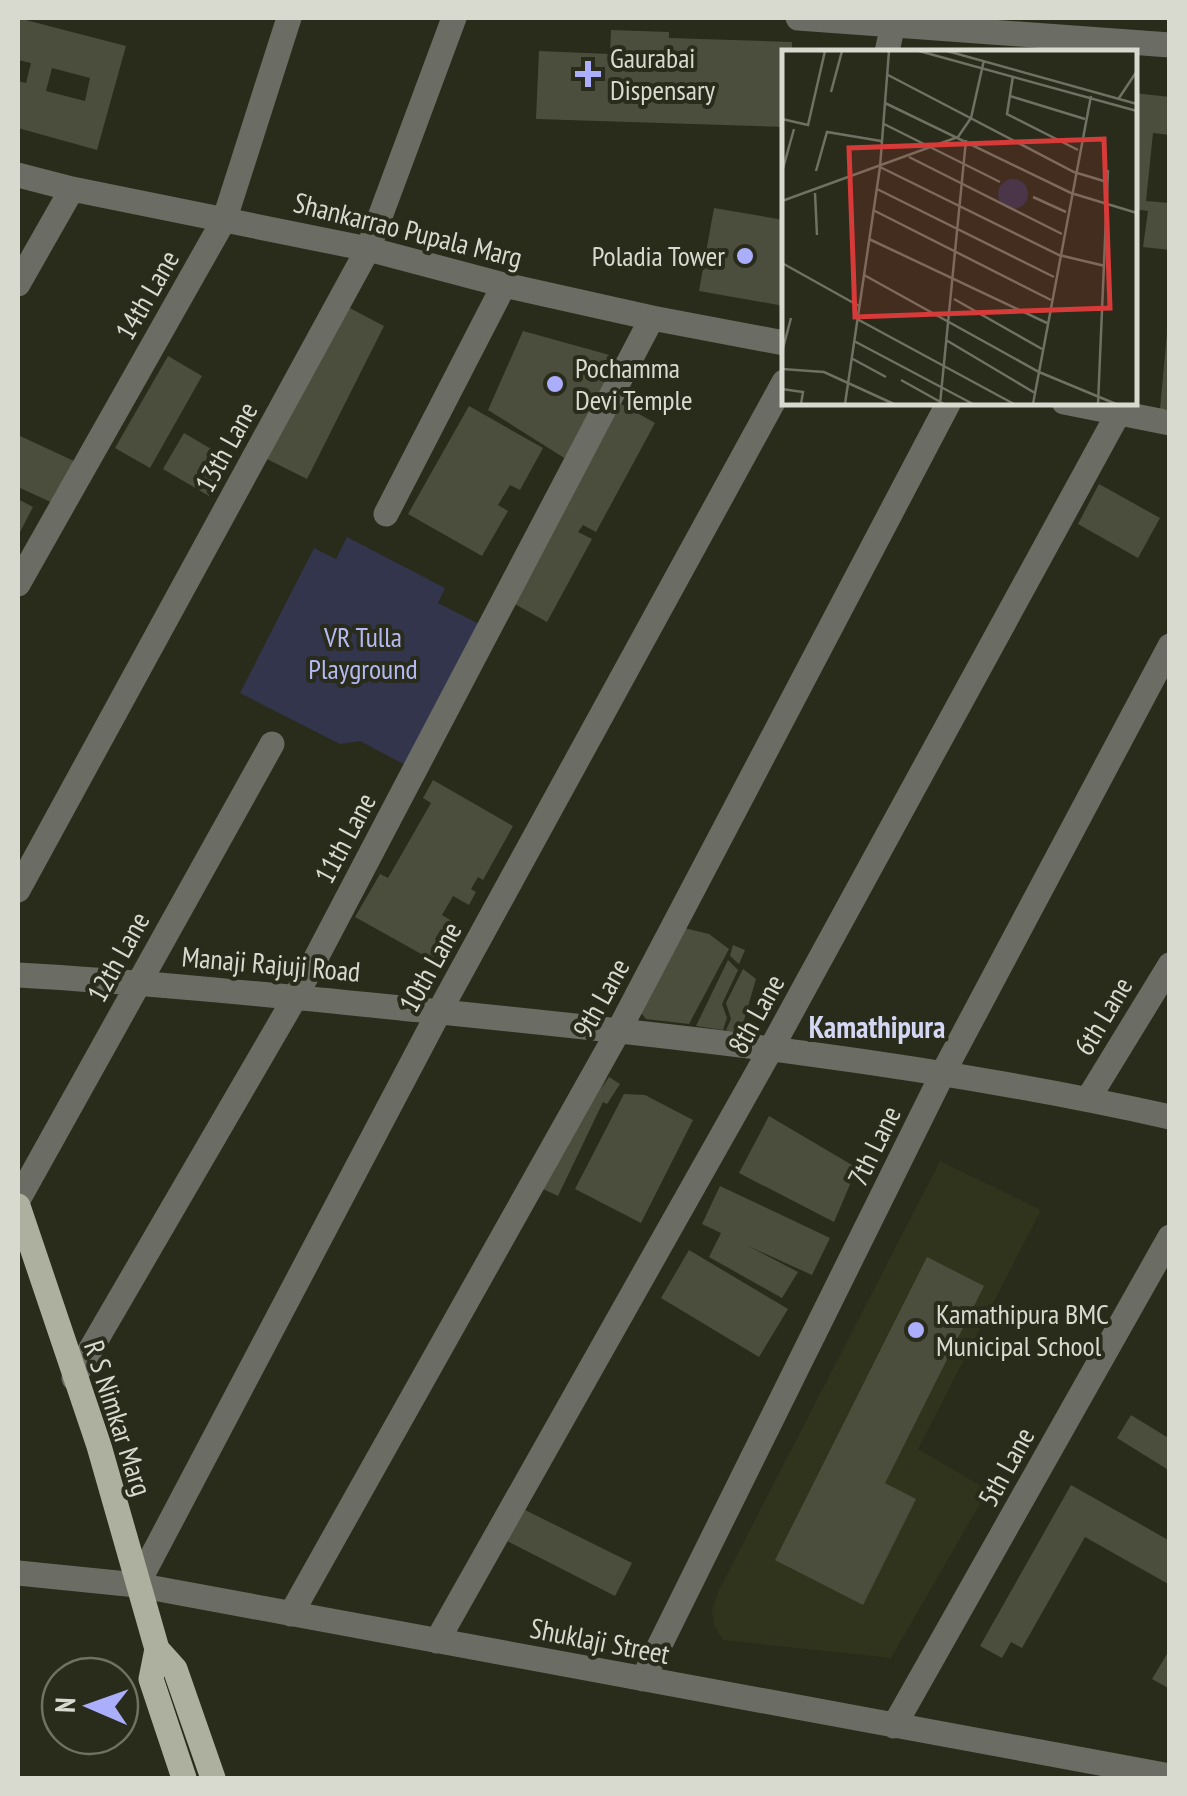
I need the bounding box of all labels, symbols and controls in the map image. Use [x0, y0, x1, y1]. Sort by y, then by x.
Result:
place label: Gaurabai Dispensary [610, 39, 716, 108]
inset map [782, 50, 1137, 405]
marker: Gaurabai Dispensary [575, 61, 601, 87]
street label: Shankarrao Pupala Marg [290, 183, 526, 276]
place label: Poladia Tower [592, 237, 725, 274]
street label: 14th Lane [106, 243, 187, 346]
marker: Poladia Tower [734, 245, 756, 267]
place label: Pochamma Devi Temple [575, 349, 693, 418]
marker: Pochamma Devi Temple [544, 373, 566, 395]
street label: 13th Lane [186, 395, 265, 498]
park label: VR Tulla Playground [308, 618, 418, 687]
street label: 11th Lane [305, 786, 384, 889]
street label: 12th Lane [78, 905, 157, 1008]
street label: 10th Lane [390, 915, 469, 1018]
street label: Manaji Rajuji Road [180, 937, 362, 990]
street label: 9th Lane [564, 952, 637, 1044]
street label: 8th Lane [719, 968, 792, 1060]
street label: 6th Lane [1065, 970, 1140, 1062]
district label: Kamathipura [809, 1007, 945, 1046]
street label: 7th Lane [838, 1100, 909, 1192]
place label: Kamathipura BMC Municipal School [936, 1295, 1109, 1364]
marker: Kamathipura BMC Municipal School [905, 1319, 927, 1341]
street label: R S Nimkar Marg [76, 1335, 161, 1500]
street label: 5th Lane [969, 1421, 1042, 1513]
street label: Shuklaji Street [527, 1609, 673, 1672]
north arrow [40, 1656, 140, 1756]
text: N [46, 1697, 83, 1713]

